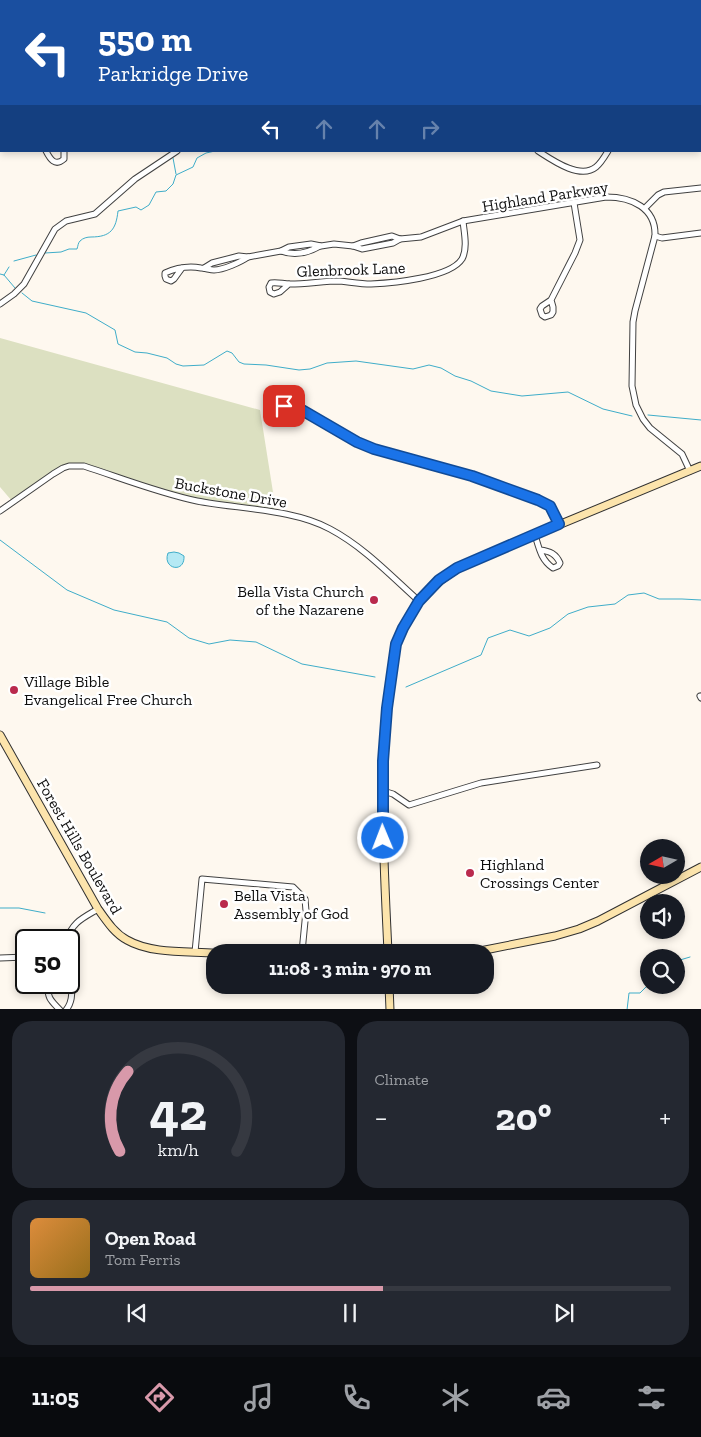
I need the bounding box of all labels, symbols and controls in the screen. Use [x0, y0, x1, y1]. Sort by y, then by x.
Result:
text: 550 m [98, 18, 192, 60]
icon: left [15, 20, 80, 85]
text: Parkridge Drive [98, 60, 248, 87]
icon: left [257, 115, 285, 143]
icon: ahead [310, 115, 338, 143]
icon: ahead [363, 115, 391, 143]
icon: right [416, 115, 444, 143]
street label: Highland Parkway [481, 177, 610, 216]
street label: Glenbrook Lane [296, 258, 406, 281]
pin [263, 385, 305, 427]
icon: arrive [270, 392, 298, 420]
street label: Buckstone Drive [173, 473, 288, 512]
place label: Bella Vista Church of the Nazarene [237, 582, 364, 619]
marker: Bella Vista Church of the Nazarene [368, 594, 380, 606]
place label: Village Bible Evangelical Free Church [23, 672, 192, 709]
marker: Village Bible Evangelical Free Church [8, 684, 20, 696]
street label: Forest Hills Boulevard [33, 775, 126, 917]
position arrow [356, 811, 408, 863]
north arrow [640, 839, 685, 884]
map controls [640, 839, 685, 994]
place label: Highland Crossings Center [480, 855, 600, 892]
marker: Highland Crossings Center [464, 867, 476, 879]
place label: Bella Vista Assembly of God [234, 886, 349, 923]
button: sound [640, 894, 685, 939]
marker: Bella Vista Assembly of God [218, 898, 230, 910]
speed limit sign: 50 [15, 929, 80, 994]
button: search [640, 949, 685, 994]
text: 11:08 · 3 min · 970 m [269, 957, 431, 980]
text: Climate [375, 1070, 429, 1089]
text: 42 [149, 1081, 207, 1143]
text: 20° [495, 1094, 551, 1140]
text: − [375, 1101, 388, 1134]
text: + [659, 1101, 671, 1134]
text: km/h [158, 1139, 199, 1161]
text: Open Road [105, 1227, 196, 1250]
text: Tom Ferris [105, 1250, 181, 1269]
icon: previous [123, 1299, 151, 1327]
icon: pause [336, 1299, 364, 1327]
icon: next [550, 1299, 578, 1327]
icon: directions [142, 1380, 177, 1415]
icon: music [241, 1380, 276, 1415]
icon: phone [339, 1380, 374, 1415]
icon: climate [438, 1380, 473, 1415]
icon: car [536, 1380, 571, 1415]
icon: filters [634, 1380, 669, 1415]
text: 11:05 [32, 1384, 79, 1411]

